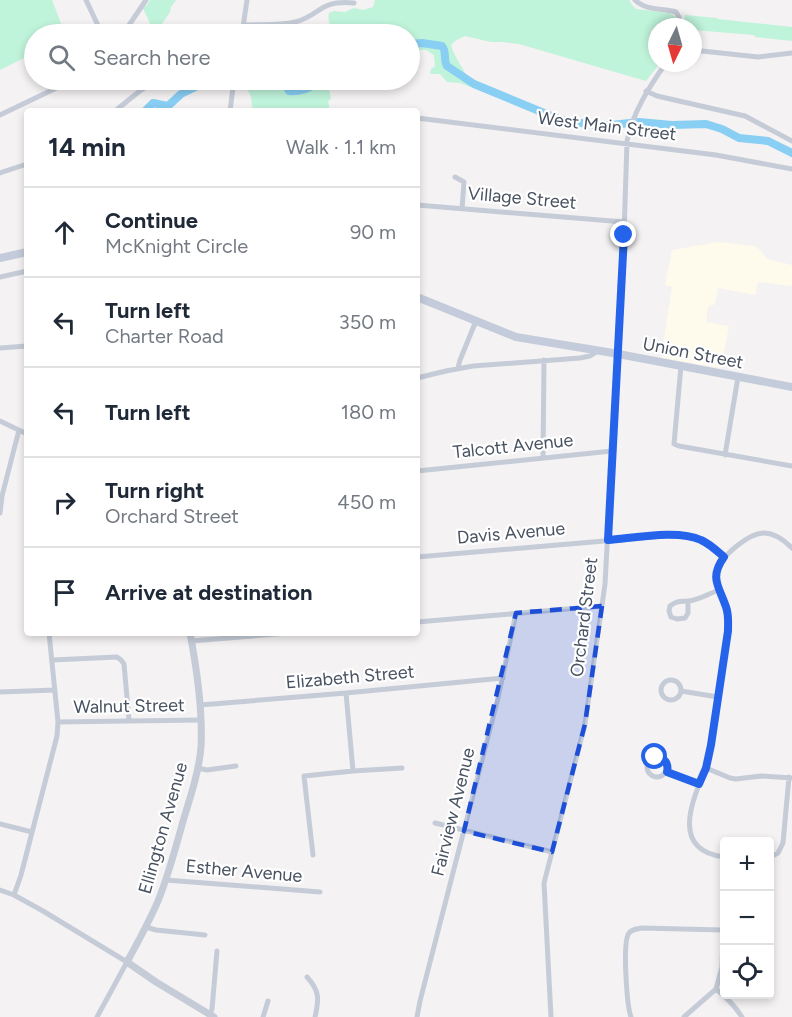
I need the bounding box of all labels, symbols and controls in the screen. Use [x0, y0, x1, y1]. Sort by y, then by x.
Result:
north arrow [648, 18, 702, 72]
search box [24, 24, 420, 90]
icon: search [45, 41, 78, 74]
text: Search here [93, 44, 211, 71]
street label: West Main Street [536, 107, 678, 145]
text: 14 min [48, 131, 126, 163]
text: Walk · 1.1 km [286, 135, 396, 159]
street label: Village Street [467, 182, 577, 214]
text: Continue [105, 207, 198, 234]
icon: ahead [48, 216, 81, 249]
text: 90 m [350, 220, 396, 244]
route end [610, 221, 636, 247]
text: McKnight Circle [105, 234, 248, 258]
text: Turn left [105, 297, 191, 324]
icon: left [48, 306, 81, 339]
text: 350 m [339, 310, 396, 334]
text: Charter Road [105, 324, 224, 348]
street label: Union Street [641, 332, 745, 374]
icon: left [48, 396, 81, 429]
text: Turn left [105, 399, 191, 426]
text: 180 m [341, 400, 396, 424]
street label: Talcott Avenue [452, 429, 575, 463]
text: Turn right [105, 477, 204, 504]
icon: right [48, 486, 81, 519]
text: 450 m [337, 490, 396, 514]
text: Orchard Street [105, 504, 239, 528]
street label: Davis Avenue [456, 517, 566, 549]
street label: Orchard Street [566, 556, 602, 678]
icon: arrive [48, 576, 81, 609]
text: Arrive at destination [105, 579, 313, 606]
street label: Elizabeth Street [285, 660, 415, 694]
street label: Walnut Street [73, 694, 185, 718]
route start [641, 743, 667, 769]
street label: Fairview Avenue [426, 745, 480, 879]
street label: Ellington Avenue [134, 759, 192, 896]
map controls [720, 837, 774, 999]
button: + [720, 837, 774, 891]
street label: Esther Avenue [185, 855, 303, 887]
button: − [720, 891, 774, 945]
button: locate [720, 945, 774, 999]

